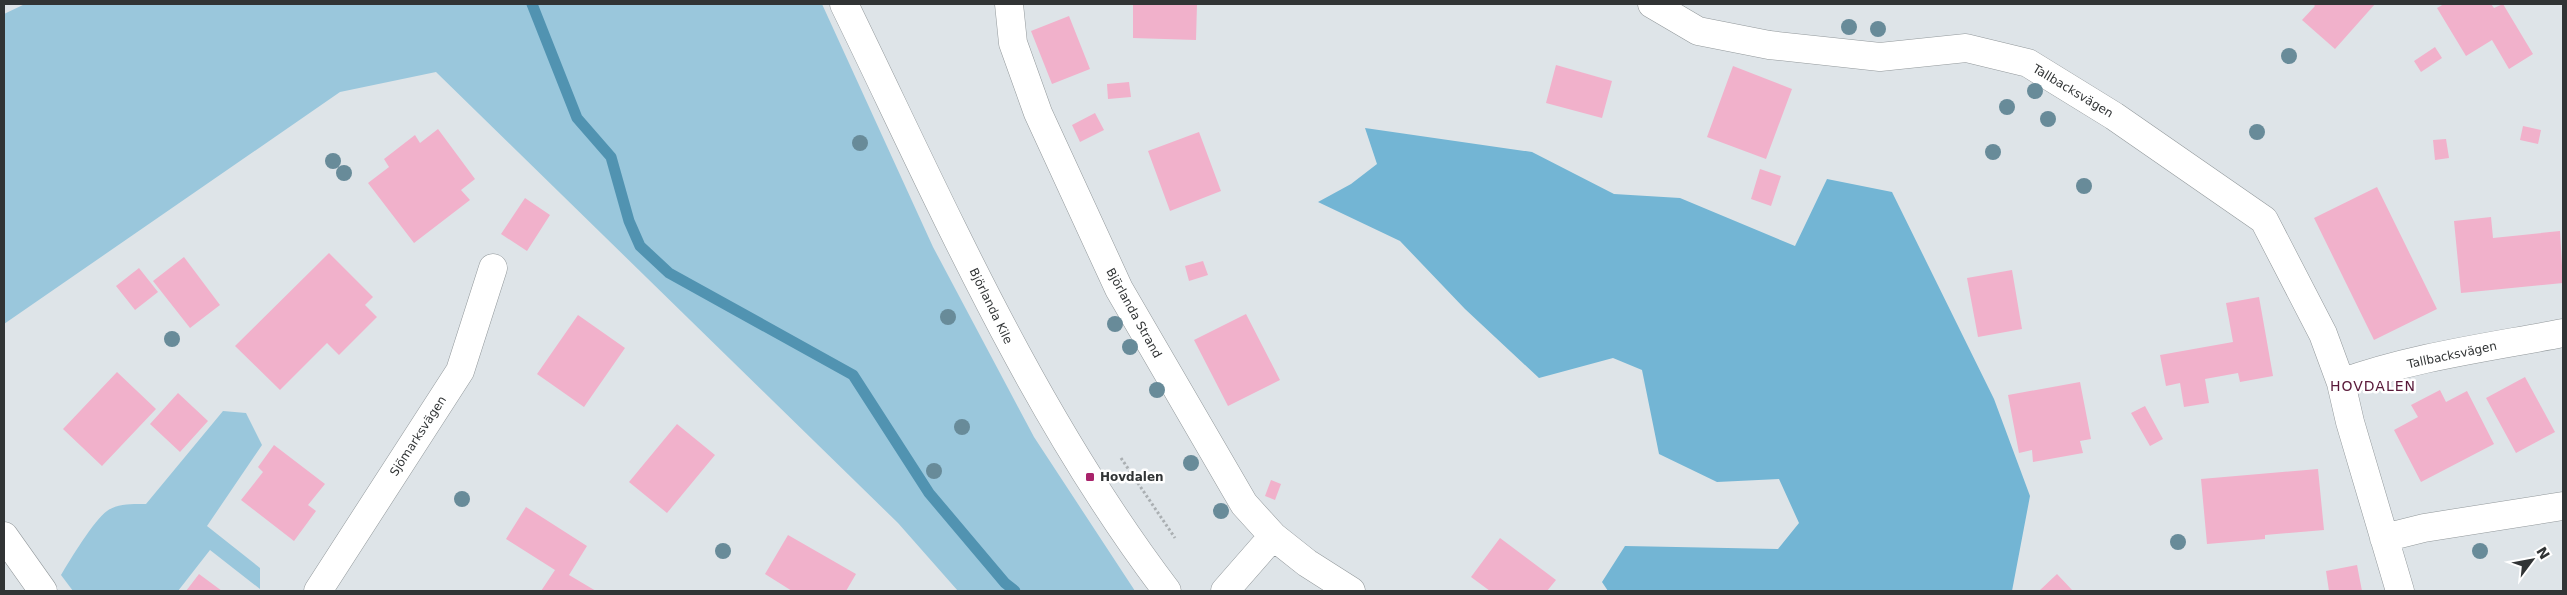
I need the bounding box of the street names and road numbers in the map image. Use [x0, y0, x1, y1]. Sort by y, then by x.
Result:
street label: Tallbacksvägen [2029, 61, 2116, 120]
street label: Björlanda Kile [967, 266, 1015, 346]
street label: Björlanda Strand [1103, 266, 1165, 360]
street label: Tallbacksvägen [2405, 339, 2498, 372]
street label: Sjömarksvägen [387, 393, 449, 479]

